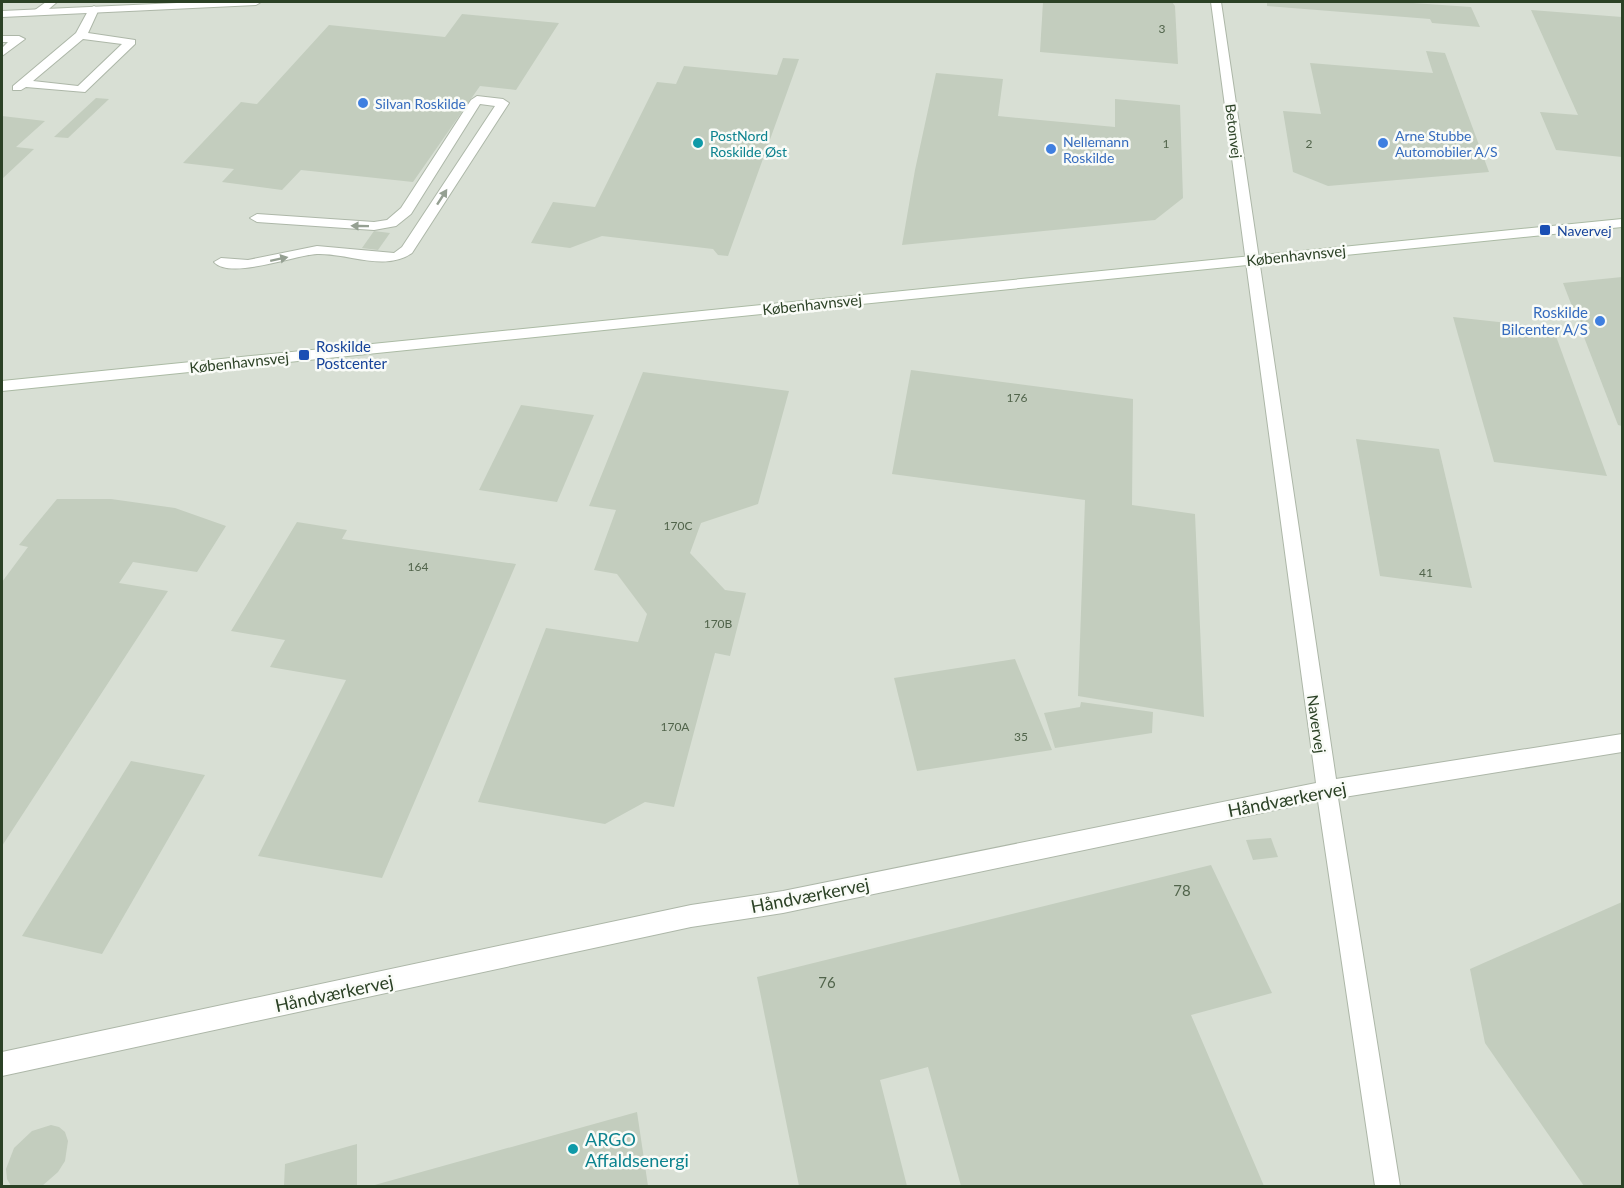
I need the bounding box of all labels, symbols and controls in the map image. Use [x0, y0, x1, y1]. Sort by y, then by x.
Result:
house number: 3 [1159, 21, 1166, 36]
place label: Silvan Roskilde [375, 95, 466, 112]
marker: Silvan Roskilde [356, 96, 370, 110]
street label: Betonvej [1222, 103, 1246, 159]
place label: PostNord Roskilde Øst [710, 127, 787, 160]
place label: Arne Stubbe Automobiler A/S [1395, 127, 1498, 160]
place label: Nellemann Roskilde [1063, 133, 1129, 166]
marker: PostNord Roskilde Øst [691, 136, 705, 150]
house number: 1 [1163, 136, 1170, 151]
house number: 2 [1306, 136, 1313, 151]
marker: Arne Stubbe Automobiler A/S [1376, 136, 1390, 150]
marker: Nellemann Roskilde [1044, 142, 1058, 156]
one-way arrow [436, 189, 447, 205]
one-way arrow [350, 222, 369, 231]
place label: Navervej [1557, 222, 1612, 239]
marker: Navervej [1538, 223, 1552, 237]
street label: Københavnsvej [1245, 241, 1347, 269]
one-way arrow [270, 254, 289, 263]
street label: Københavnsvej [761, 290, 863, 318]
place label: Roskilde Bilcenter A/S [1501, 303, 1588, 338]
marker: Roskilde Bilcenter A/S [1593, 314, 1607, 328]
place label: Roskilde Postcenter [316, 337, 387, 372]
street label: Københavnsvej [188, 348, 290, 376]
marker: Roskilde Postcenter [297, 348, 311, 362]
house number: 176 [1007, 390, 1027, 405]
house number: 170C [664, 518, 692, 533]
house number: 164 [408, 559, 428, 574]
house number: 41 [1419, 565, 1433, 580]
house number: 170B [704, 616, 733, 631]
street label: Navervej [1304, 694, 1330, 754]
house number: 170A [660, 719, 690, 734]
house number: 35 [1014, 729, 1028, 744]
street label: Håndværkervej [1226, 777, 1348, 821]
street label: Håndværkervej [749, 873, 871, 917]
house number: 78 [1173, 881, 1191, 899]
street label: Håndværkervej [273, 970, 395, 1016]
house number: 76 [818, 973, 836, 991]
place label: ARGO Affaldsenergi [585, 1128, 689, 1171]
marker: ARGO Affaldsenergi [566, 1142, 580, 1156]

